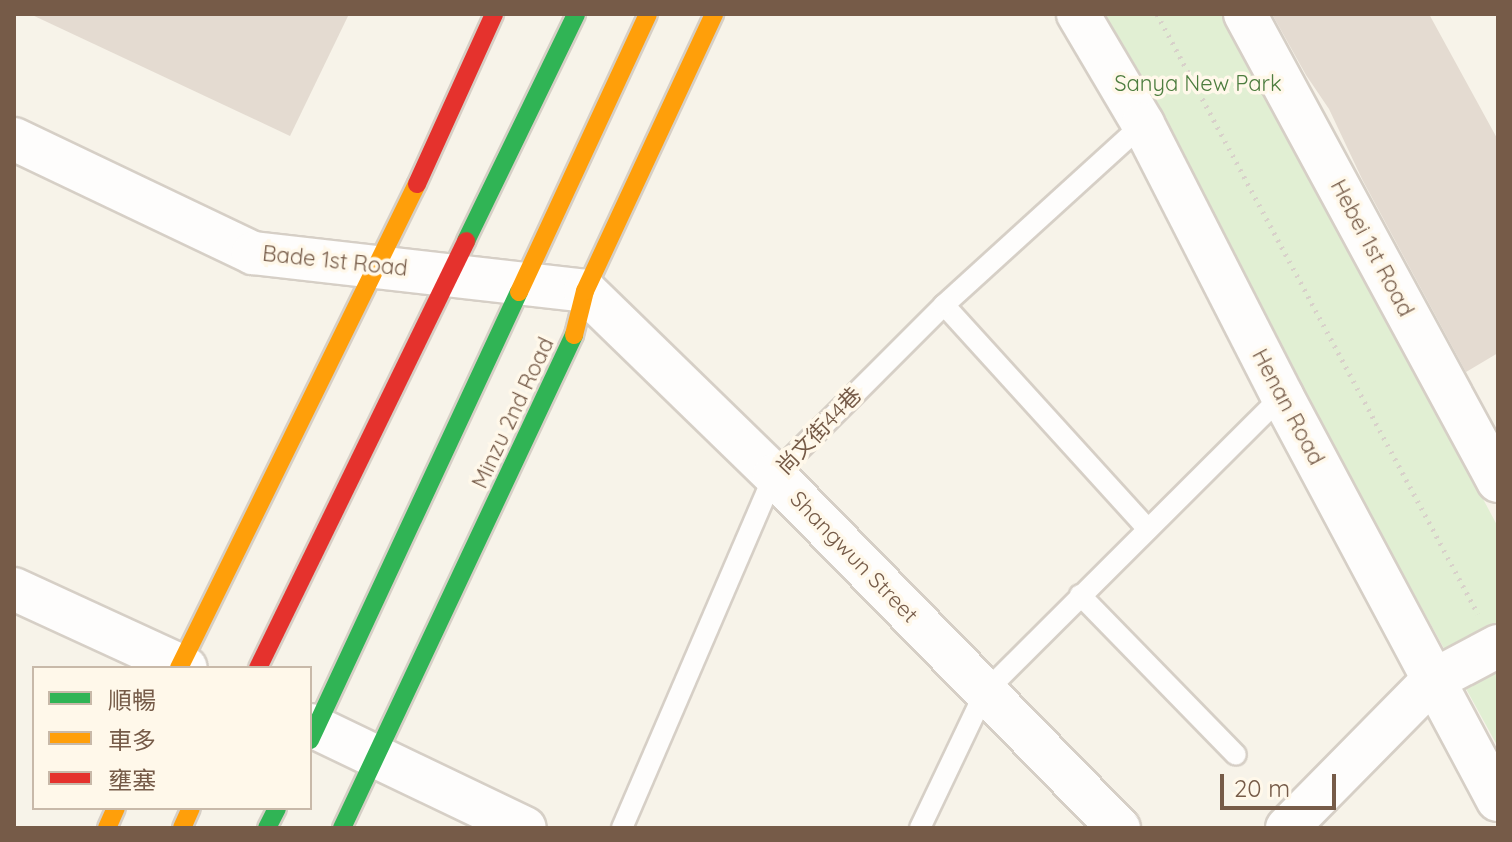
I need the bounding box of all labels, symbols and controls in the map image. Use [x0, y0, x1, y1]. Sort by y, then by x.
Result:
park label: Sanya New Park [1114, 71, 1282, 97]
street label: Hebei 1st Road [1325, 175, 1419, 321]
street label: Bade 1st Road [261, 240, 409, 282]
street label: Minzu 2nd Road [466, 333, 560, 493]
street label: Henan Road [1246, 344, 1330, 470]
street label: 尚文街44巷 [771, 382, 867, 480]
street label: Shangwun Street [785, 486, 923, 628]
legend [32, 666, 312, 810]
text: 順暢 [108, 685, 156, 715]
text: 車多 [108, 725, 156, 755]
scale bar [1224, 758, 1340, 808]
text: 壅塞 [108, 765, 156, 795]
text: 20 m [1234, 773, 1290, 803]

